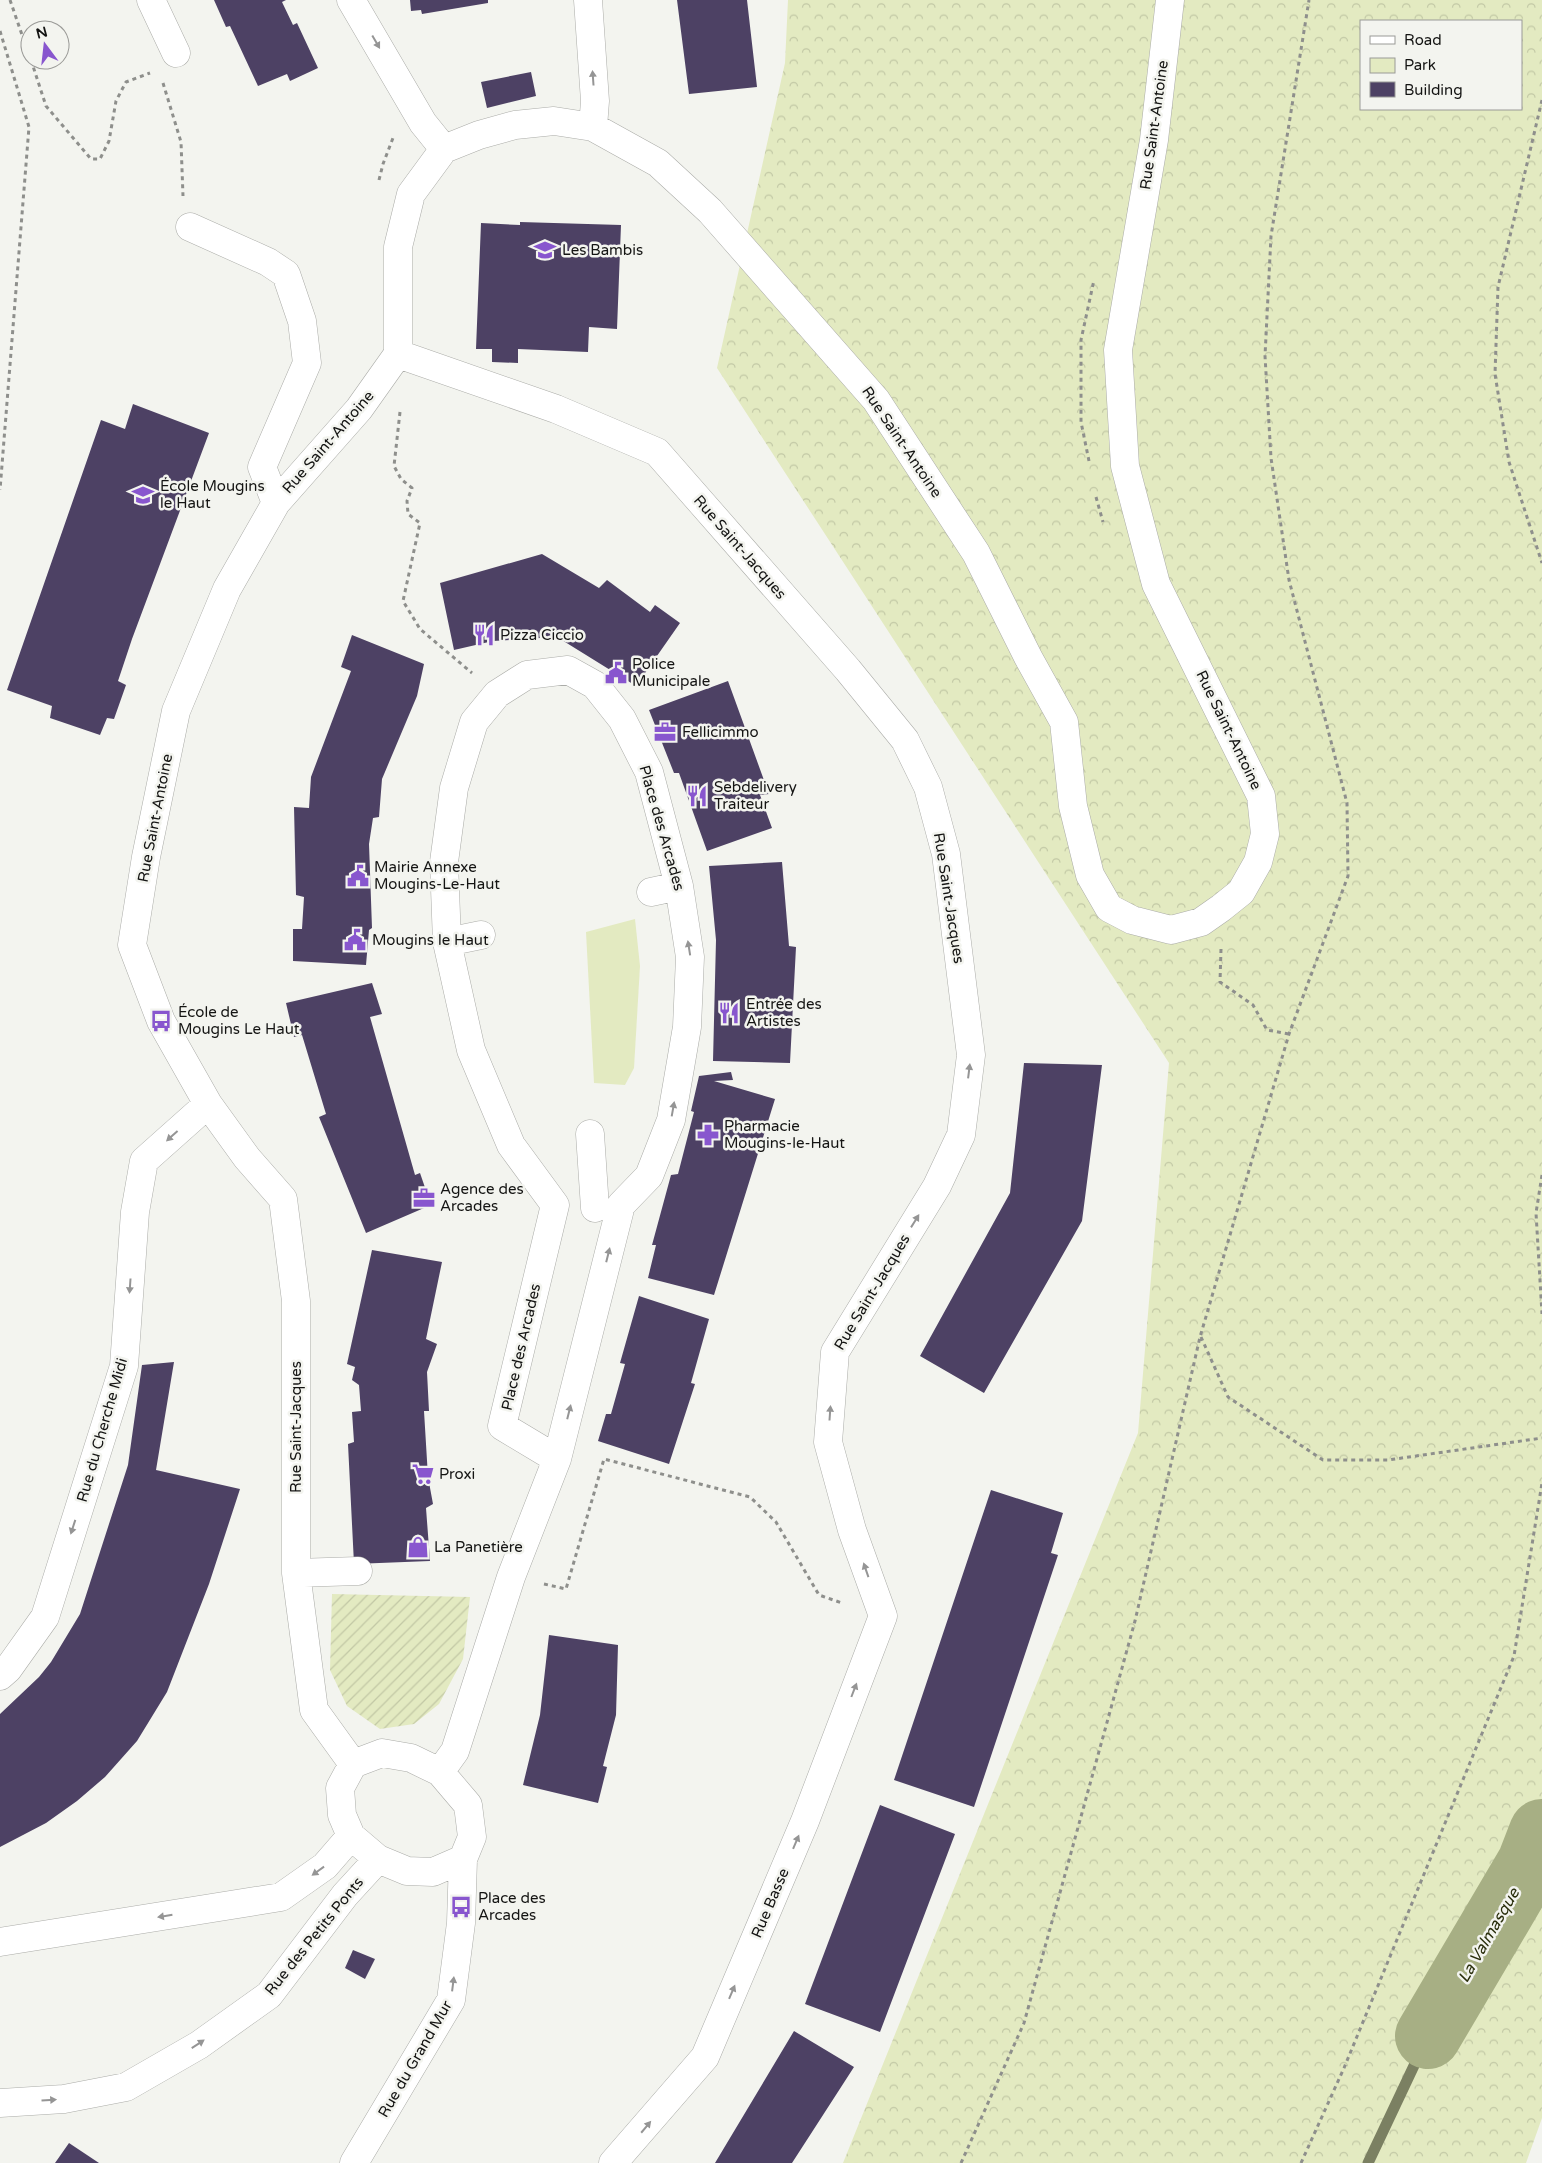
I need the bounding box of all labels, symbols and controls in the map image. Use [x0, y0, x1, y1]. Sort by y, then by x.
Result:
north arrow [20, 20, 70, 70]
legend [1360, 20, 1522, 110]
text: N [34, 23, 49, 43]
text: Road [1404, 31, 1442, 49]
one-way arrow [372, 35, 380, 50]
text: Park [1404, 56, 1436, 74]
street label: Rue Saint-Antoine [1136, 59, 1172, 191]
one-way arrow [589, 70, 597, 86]
text: Building [1404, 81, 1463, 99]
school or university icon: Les Bambis [532, 237, 558, 263]
place label: Les Bambis [562, 241, 643, 259]
street label: Rue Saint-Antoine [858, 383, 946, 501]
street label: Rue Saint-Antoine [278, 387, 378, 497]
place label: École Mougins le Haut [160, 477, 265, 512]
school or university icon: École Mougins le Haut [130, 482, 156, 508]
street label: Rue Saint-Jacques [690, 491, 790, 603]
restaurant icon: Pizza Ciccio [471, 622, 497, 648]
place label: Pizza Ciccio [500, 626, 584, 644]
place label: Police Municipale [632, 655, 710, 690]
public building icon: Police Municipale [603, 660, 629, 686]
street label: Rue Saint-Antoine [1192, 667, 1266, 793]
office icon: Fellicimmo [652, 719, 678, 745]
place label: Fellicimmo [682, 723, 759, 741]
street label: Rue Saint-Antoine [134, 752, 176, 884]
street label: Place des Arcades [635, 763, 689, 893]
place label: Sebdelivery Traiteur [714, 778, 797, 813]
restaurant icon: Sebdelivery Traiteur [684, 783, 710, 809]
street label: Rue Saint-Jacques [930, 831, 968, 965]
place label: Mairie Annexe Mougins-Le-Haut [374, 858, 500, 893]
public building icon: Mairie Annexe Mougins-Le-Haut [345, 863, 371, 889]
public building icon: Mougins le Haut [342, 927, 368, 953]
place label: Mougins le Haut [372, 931, 489, 949]
one-way arrow [685, 940, 693, 956]
place label: Entrée des Artistes [746, 995, 822, 1030]
restaurant icon: Entrée des Artistes [716, 1000, 742, 1026]
place label: École de Mougins Le Haut [178, 1003, 300, 1038]
bus stop icon: École de Mougins Le Haut [148, 1008, 174, 1034]
one-way arrow [965, 1062, 973, 1078]
one-way arrow [669, 1101, 677, 1117]
place label: Pharmacie Mougins-le-Haut [724, 1117, 845, 1152]
pharmacy icon: Pharmacie Mougins-le-Haut [695, 1122, 721, 1148]
one-way arrow [165, 1131, 178, 1142]
place label: Agence des Arcades [440, 1180, 524, 1215]
office icon: Agence des Arcades [411, 1185, 437, 1211]
one-way arrow [911, 1215, 920, 1228]
street label: Rue Saint-Jacques [830, 1231, 914, 1353]
one-way arrow [604, 1247, 612, 1262]
one-way arrow [126, 1278, 134, 1294]
street label: Place des Arcades [498, 1282, 544, 1412]
street label: Rue du Cherche Midi [73, 1356, 131, 1504]
street label: Rue Saint-Jacques [287, 1361, 305, 1493]
one-way arrow [565, 1405, 573, 1420]
one-way arrow [827, 1405, 835, 1421]
supermarket icon: Proxi [410, 1461, 436, 1487]
place label: Proxi [439, 1465, 475, 1483]
one-way arrow [69, 1520, 77, 1535]
shop icon: La Panetière [405, 1534, 431, 1560]
place label: La Panetière [434, 1538, 523, 1556]
one-way arrow [862, 1562, 870, 1577]
one-way arrow [851, 1683, 858, 1698]
one-way arrow [792, 1835, 800, 1849]
street label: Rue Basse [747, 1865, 793, 1941]
one-way arrow [311, 1866, 324, 1876]
street label: Rue des Petits Ponts [261, 1873, 367, 1999]
water label: La Valmasque [1454, 1884, 1524, 1986]
place label: Place des Arcades [478, 1889, 546, 1924]
bus stop icon: Place des Arcades [448, 1894, 474, 1920]
one-way arrow [157, 1912, 173, 1920]
one-way arrow [449, 1976, 457, 1992]
one-way arrow [729, 1985, 737, 1999]
street label: Rue du Grand Mur [374, 1997, 456, 2121]
one-way arrow [192, 2040, 205, 2049]
one-way arrow [41, 2095, 57, 2103]
one-way arrow [640, 2121, 651, 2134]

